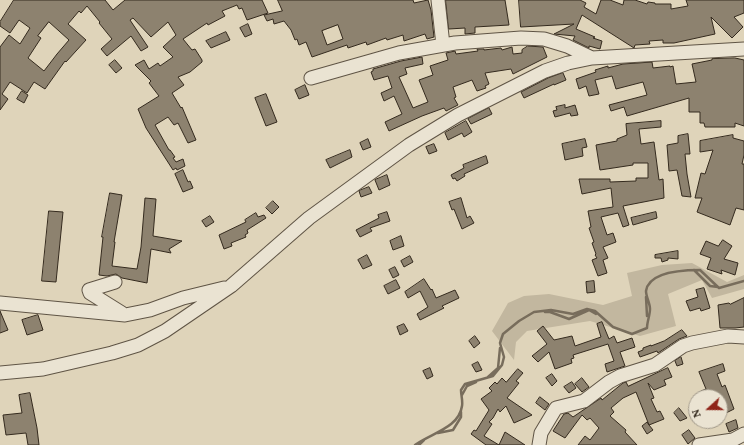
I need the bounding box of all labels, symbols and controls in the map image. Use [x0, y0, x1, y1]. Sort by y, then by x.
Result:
north arrow [688, 389, 728, 429]
text: N [689, 407, 706, 420]

